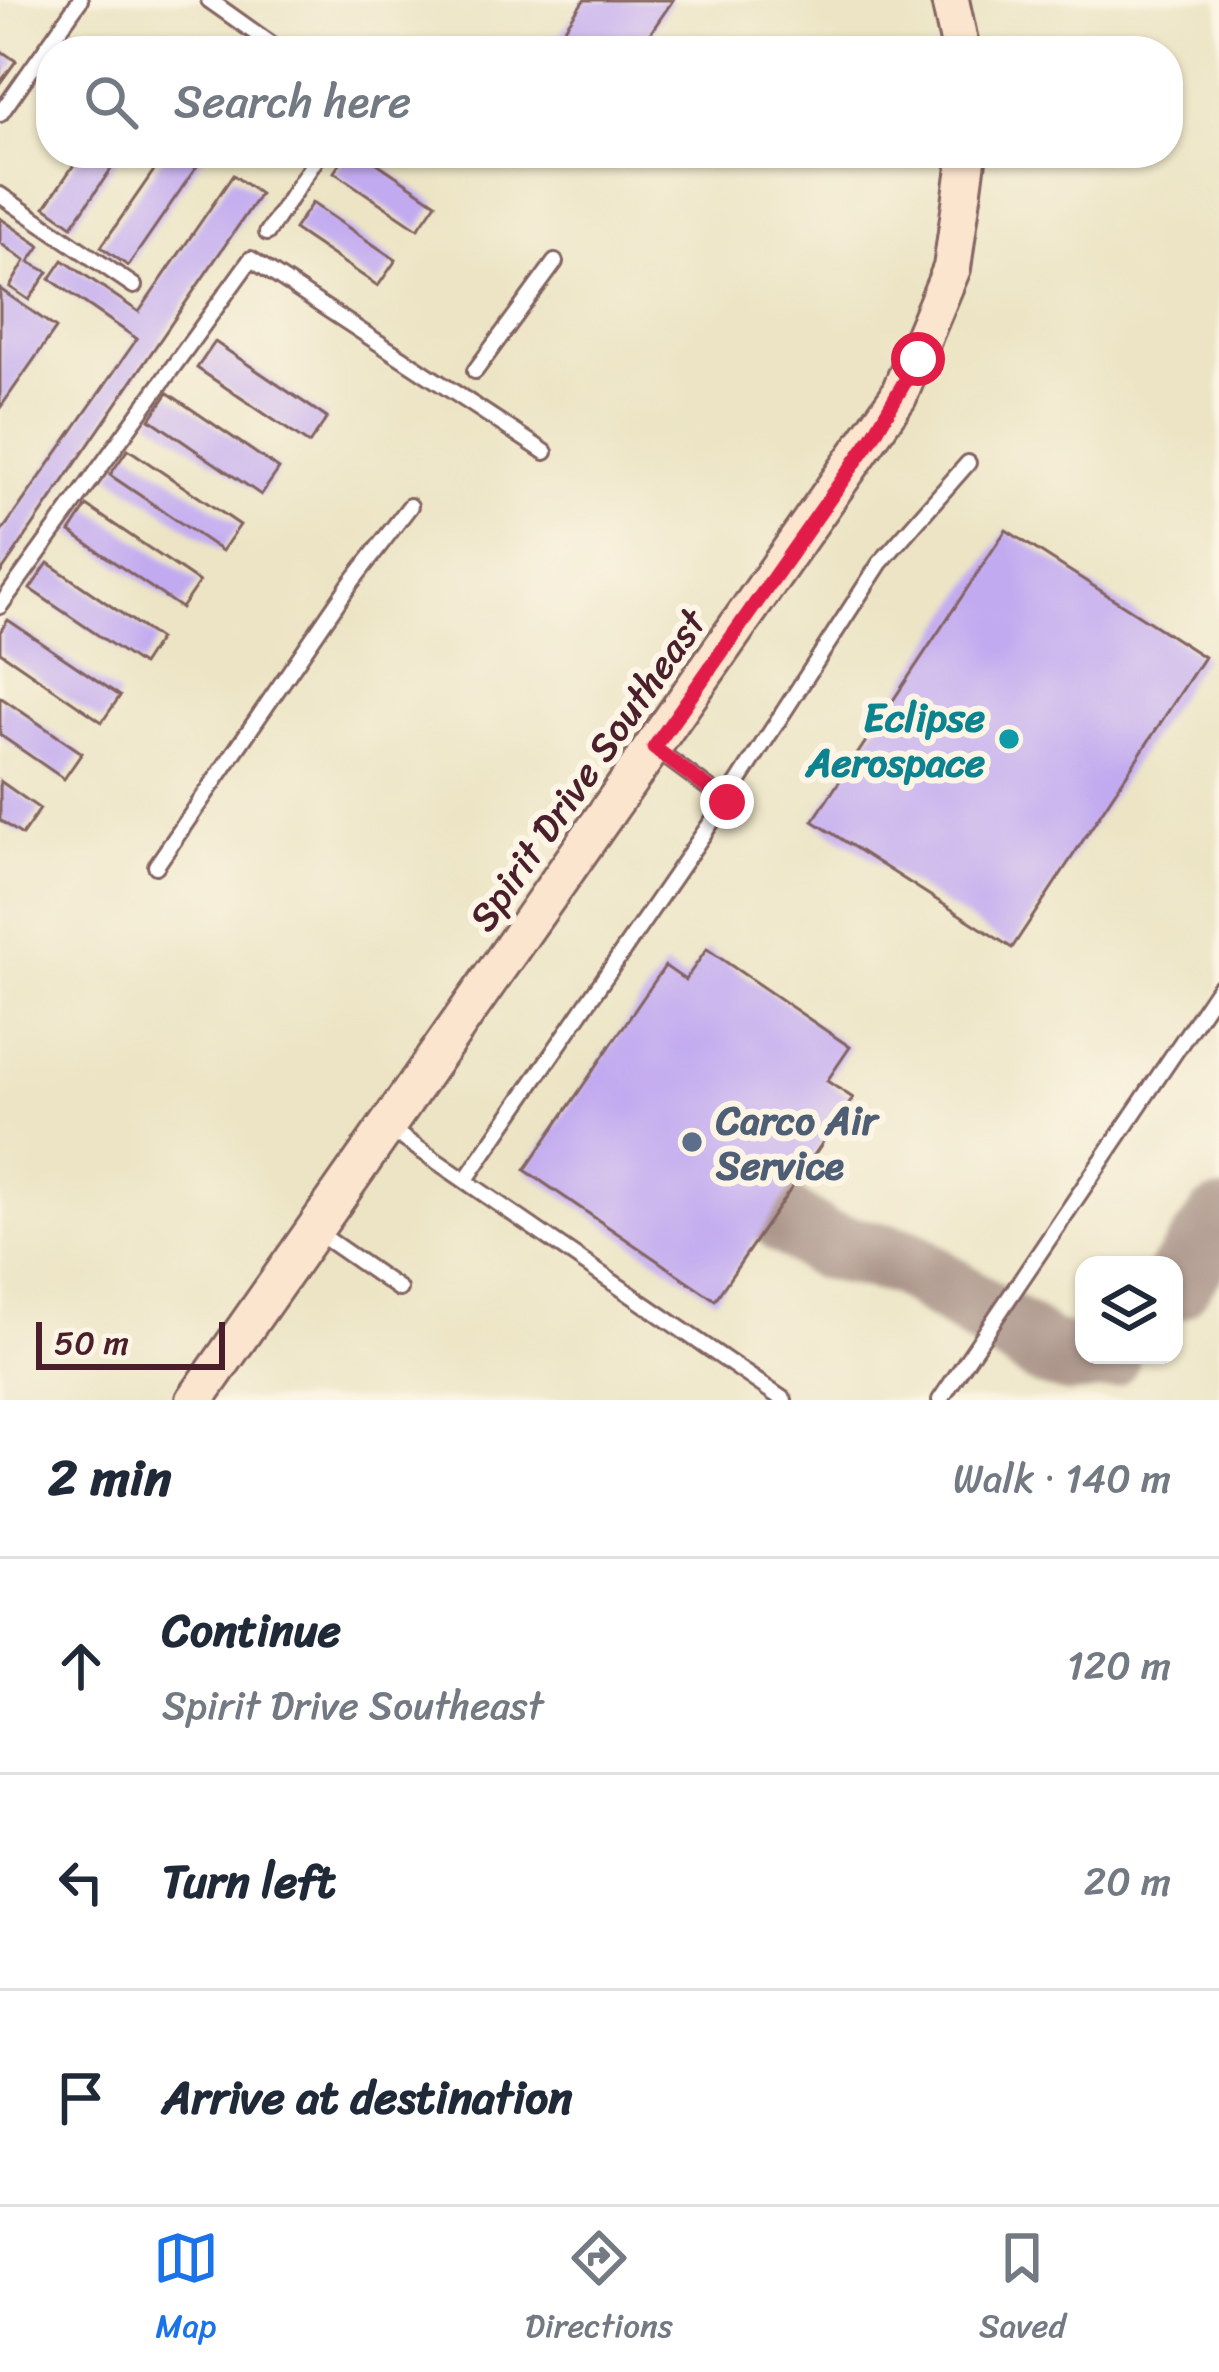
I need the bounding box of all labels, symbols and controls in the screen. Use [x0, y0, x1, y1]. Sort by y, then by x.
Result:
search box [36, 36, 1183, 168]
text: Search here [174, 62, 411, 142]
icon: search [78, 69, 144, 135]
route start [891, 332, 945, 386]
street label: Spirit Drive Southeast [449, 593, 725, 946]
place label: Eclipse Aerospace [804, 683, 985, 797]
marker: Eclipse Aerospace [996, 726, 1022, 752]
route end [700, 775, 754, 829]
place label: Carco Air Service [715, 1086, 881, 1200]
marker: Carco Air Service [679, 1129, 705, 1155]
map controls [1075, 1256, 1183, 1364]
button: layers [1075, 1256, 1183, 1364]
text: 50 m [54, 1314, 129, 1372]
scale bar [36, 1316, 225, 1369]
text: 2 min [48, 1433, 171, 1523]
text: Walk · 140 m [953, 1444, 1171, 1513]
text: Continue [162, 1591, 341, 1671]
text: 120 m [1067, 1631, 1171, 1700]
icon: ahead [48, 1633, 114, 1699]
text: Spirit Drive Southeast [162, 1671, 544, 1740]
text: Turn left [162, 1842, 335, 1922]
text: 20 m [1084, 1847, 1171, 1916]
icon: left [48, 1849, 114, 1915]
text: Arrive at destination [162, 2058, 572, 2138]
icon: arrive [48, 2065, 114, 2131]
tab: Map [153, 2225, 219, 2355]
tab: Directions [525, 2225, 673, 2355]
tab: Saved [979, 2225, 1066, 2355]

